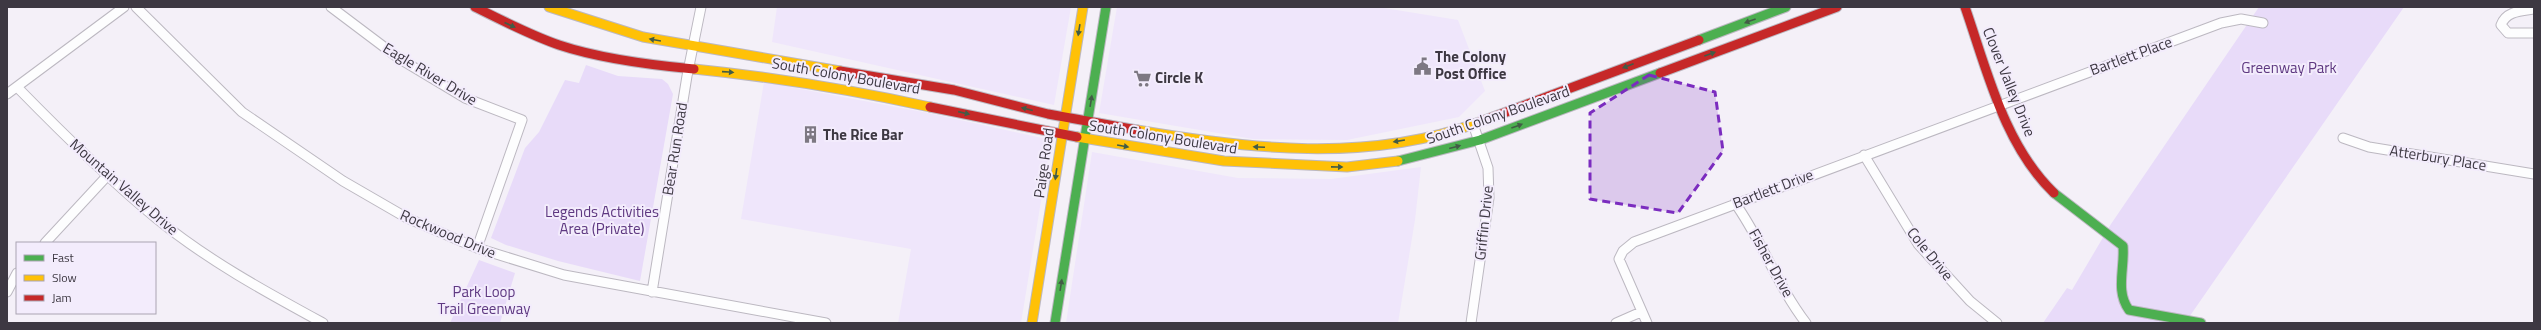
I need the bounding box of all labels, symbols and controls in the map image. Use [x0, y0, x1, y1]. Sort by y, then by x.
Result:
one-way arrow [1743, 18, 1755, 24]
one-way arrow [504, 22, 516, 28]
one-way arrow [1076, 24, 1082, 36]
street label: Clover Valley Drive [1977, 24, 2042, 140]
street label: Bartlett Place [2087, 30, 2175, 81]
street label: Eagle River Drive [379, 36, 482, 111]
one-way arrow [649, 36, 662, 42]
place label: The Colony Post Office [1435, 45, 1507, 85]
street label: South Colony Boulevard [770, 51, 922, 100]
one-way arrow [1704, 51, 1716, 57]
public building icon: The Colony Post Office [1412, 56, 1432, 76]
park label: Greenway Park [2241, 56, 2337, 79]
one-way arrow [1622, 64, 1634, 70]
place label: Circle K [1155, 66, 1203, 89]
supermarket icon: Circle K [1132, 68, 1152, 88]
one-way arrow [722, 69, 734, 76]
street label: South Colony Boulevard [1423, 79, 1573, 150]
one-way arrow [1088, 94, 1094, 107]
street label: Bear Run Road [656, 101, 693, 197]
one-way arrow [1021, 106, 1033, 112]
one-way arrow [958, 110, 970, 116]
street label: South Colony Boulevard [1087, 113, 1239, 160]
place label: The Rice Bar [823, 123, 904, 146]
one-way arrow [1511, 123, 1523, 129]
building icon: The Rice Bar [800, 125, 820, 145]
street label: Paige Road [1027, 126, 1060, 200]
street label: Mountain Valley Drive [65, 133, 184, 240]
one-way arrow [1393, 138, 1405, 144]
street label: Atterbury Place [2388, 139, 2488, 176]
one-way arrow [1117, 143, 1129, 149]
one-way arrow [1449, 143, 1462, 149]
one-way arrow [1252, 144, 1265, 150]
street label: Bartlett Drive [1729, 163, 1817, 214]
one-way arrow [1331, 164, 1344, 170]
one-way arrow [1053, 168, 1059, 180]
street label: Griffin Drive [1468, 184, 1499, 261]
park label: Legends Activities Area (Private) [545, 200, 659, 240]
street label: Rockwood Drive [397, 203, 500, 264]
street label: Cole Drive [1902, 222, 1959, 285]
street label: Fisher Drive [1743, 224, 1800, 301]
legend [16, 242, 156, 314]
text: Fast [52, 248, 75, 267]
text: Slow [52, 268, 77, 287]
one-way arrow [1058, 278, 1064, 291]
park label: Park Loop Trail Greenway [438, 280, 530, 320]
text: Jam [52, 288, 72, 307]

